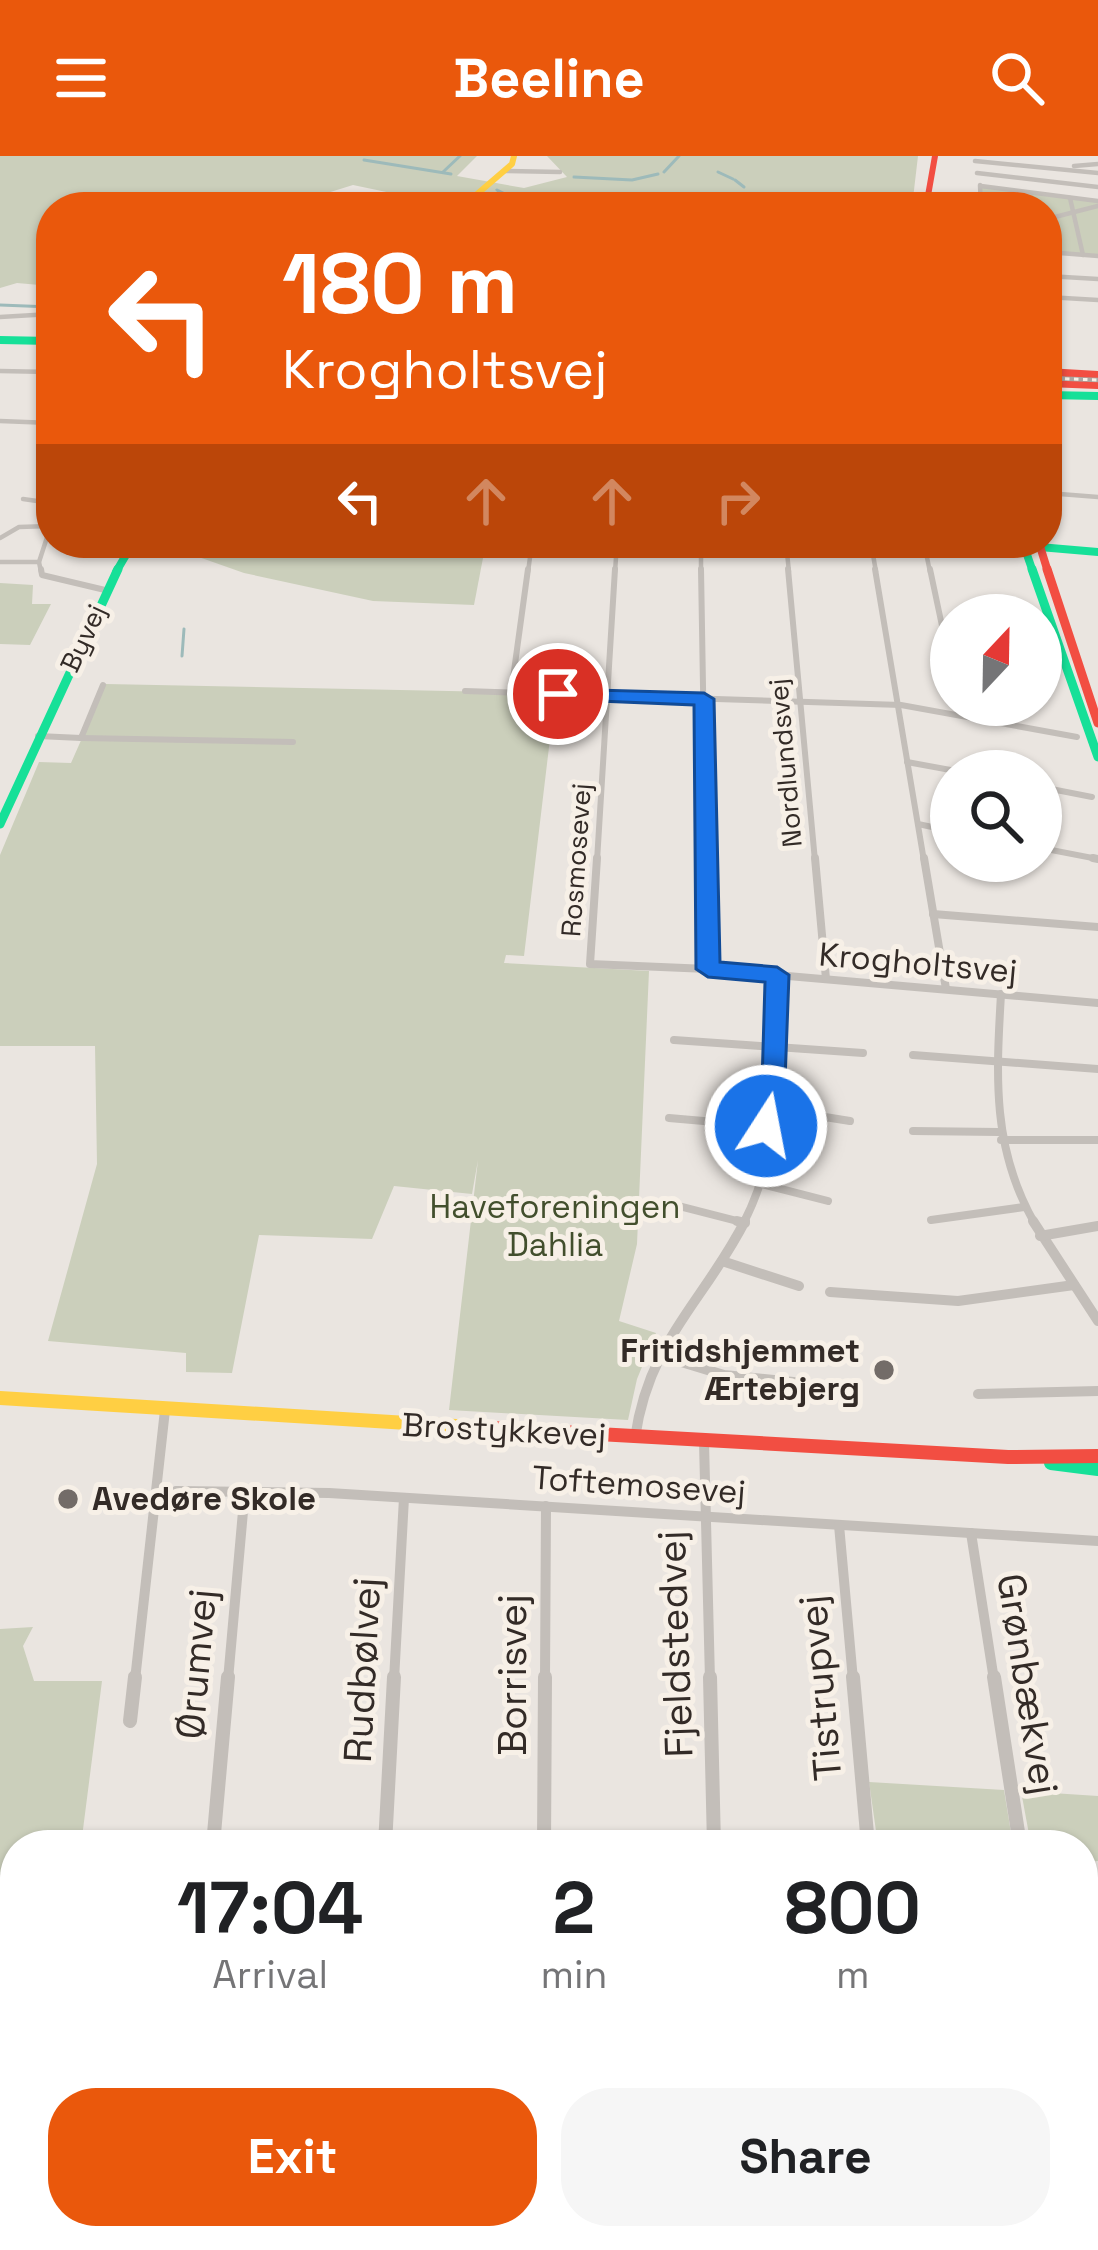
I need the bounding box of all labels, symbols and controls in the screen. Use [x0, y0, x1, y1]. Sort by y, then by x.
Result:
text: Beeline [453, 44, 645, 113]
icon: menu [48, 45, 114, 111]
icon: search [984, 45, 1050, 111]
text: 180 m [282, 230, 518, 338]
icon: left [84, 240, 240, 396]
text: Krogholtsvej [282, 335, 608, 404]
icon: left [327, 468, 393, 534]
icon: ahead [453, 468, 519, 534]
icon: ahead [579, 468, 645, 534]
icon: right [705, 468, 771, 534]
north arrow [930, 594, 1062, 726]
map controls [930, 594, 1062, 882]
street label: Byvej [52, 598, 114, 678]
pin [507, 643, 609, 745]
icon: arrive [525, 661, 591, 727]
street label: Nordlundsvej [760, 677, 810, 849]
button: search [930, 750, 1062, 882]
street label: Rosmosevej [553, 782, 599, 938]
street label: Krogholtsvej [817, 933, 1019, 993]
position arrow [703, 1063, 829, 1189]
park label: Haveforeningen Dahlia [430, 1186, 680, 1266]
place label: Fritidshjemmet Ærtebjerg [620, 1330, 860, 1410]
marker: Fritidshjemmet Ærtebjerg [871, 1357, 897, 1383]
street label: Brostykkevej [401, 1404, 607, 1456]
street label: Toftemosevej [531, 1457, 747, 1513]
place label: Avedøre Skole [92, 1478, 316, 1520]
marker: Avedøre Skole [55, 1486, 81, 1512]
street label: Fjeldstedvej [647, 1530, 703, 1758]
street label: Grønbækvej [986, 1570, 1070, 1798]
street label: Rudbølvej [333, 1576, 391, 1764]
street label: Ørumvej [165, 1587, 227, 1741]
street label: Tistrupvej [787, 1593, 853, 1783]
street label: Borrisvej [488, 1594, 537, 1756]
text: 17:04 [177, 1862, 363, 1954]
text: 2 [553, 1862, 595, 1954]
text: 800 [784, 1862, 921, 1954]
text: Arrival [212, 1950, 328, 1999]
text: min [540, 1950, 607, 1999]
text: m [836, 1950, 869, 1999]
button: Exit [48, 2088, 537, 2226]
button: Share [561, 2088, 1050, 2226]

